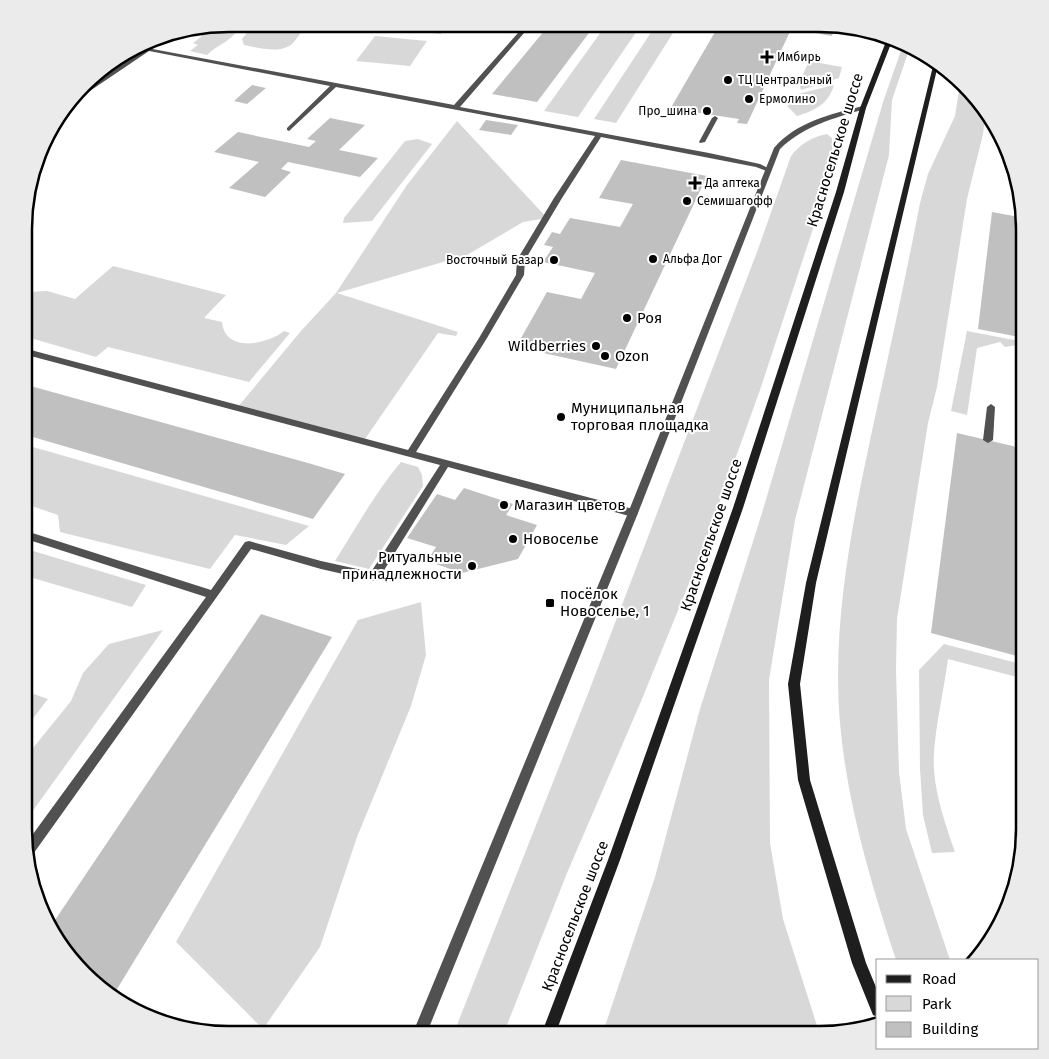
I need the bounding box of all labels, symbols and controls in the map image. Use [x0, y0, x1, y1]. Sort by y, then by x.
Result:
place label: Имбирь [777, 50, 821, 64]
marker: Имбирь [761, 51, 773, 63]
street label: Красносельское шоссе [803, 71, 867, 229]
place label: ТЦ Центральный [738, 73, 832, 87]
marker: ТЦ Центральный [722, 74, 734, 86]
place label: Ермолино [759, 92, 816, 106]
marker: Ермолино [743, 93, 755, 105]
place label: Про_шина [638, 104, 697, 118]
marker: Про_шина [701, 105, 713, 117]
place label: Да аптека [704, 176, 760, 190]
marker: Да аптека [689, 177, 701, 189]
place label: Семишагофф [697, 194, 773, 208]
marker: Семишагофф [681, 195, 693, 207]
place label: Альфа Дог [663, 252, 723, 266]
place label: Восточный Базар [446, 253, 544, 267]
marker: Альфа Дог [647, 253, 659, 265]
marker: Восточный Базар [548, 254, 560, 266]
place label: Роя [637, 309, 662, 327]
marker: Роя [621, 312, 633, 324]
place label: Wildberries [508, 337, 586, 355]
marker: Wildberries [590, 340, 602, 352]
place label: Ozon [615, 347, 649, 365]
marker: Ozon [599, 350, 611, 362]
place label: Муниципальная торговая площадка [571, 399, 709, 434]
marker: Муниципальная торговая площадка [555, 411, 567, 423]
street label: Красносельское шоссе [676, 456, 746, 614]
place label: Магазин цветов [514, 496, 626, 514]
marker: Магазин цветов [498, 499, 510, 511]
place label: Новоселье [523, 530, 599, 548]
marker: Новоселье [507, 533, 519, 545]
place label: Ритуальные принадлежности [342, 548, 462, 583]
marker: Ритуальные принадлежности [466, 560, 478, 572]
place label: посёлок Новоселье, 1 [560, 585, 650, 620]
marker: посёлок Новоселье, 1 [544, 597, 556, 609]
street label: Красносельское шоссе [538, 838, 612, 994]
legend [876, 959, 1039, 1049]
text: Road [922, 970, 957, 988]
text: Park [922, 995, 952, 1013]
text: Building [922, 1020, 978, 1038]

